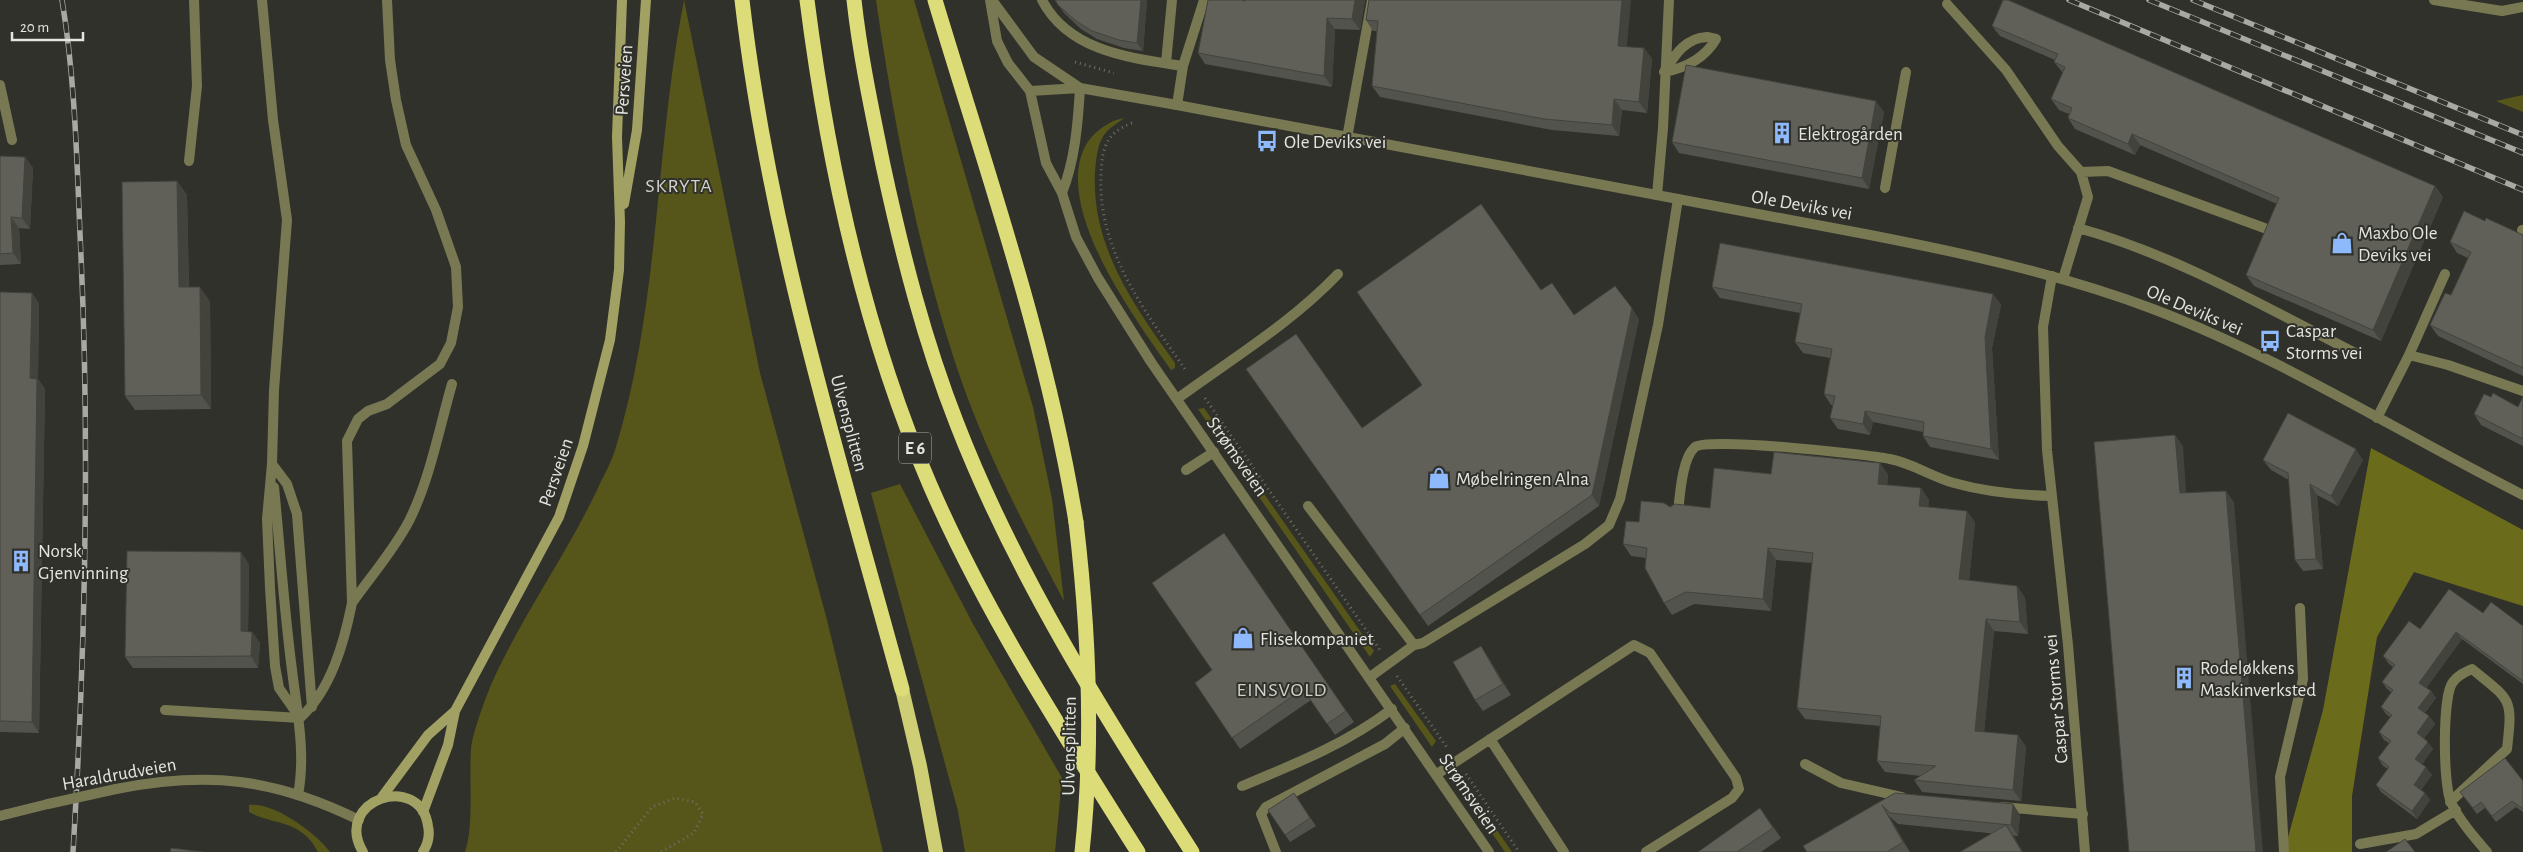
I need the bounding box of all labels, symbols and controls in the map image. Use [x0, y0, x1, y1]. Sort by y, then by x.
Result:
scale bar [12, 10, 84, 42]
text: 20 m [20, 20, 49, 35]
street label: Persveien [613, 44, 636, 116]
building icon: Elektrogården [1769, 120, 1795, 146]
place label: Elektrogården [1798, 125, 1903, 144]
bus stop icon: Ole Deviks vei [1254, 128, 1280, 154]
place label: Ole Deviks vei [1284, 133, 1386, 152]
district label: SKRYTA [645, 176, 713, 196]
street label: Ole Deviks vei [1750, 187, 1854, 224]
place label: Maxbo Ole Deviks vei [2358, 224, 2438, 265]
shop icon: Maxbo Ole Deviks vei [2329, 230, 2355, 256]
street label: Ole Deviks vei [2144, 282, 2245, 339]
place label: Caspar Storms vei [2286, 322, 2363, 363]
bus stop icon: Caspar Storms vei [2257, 328, 2283, 354]
street label: Ulvensplitten [827, 373, 871, 474]
street label: Strømsveien [1203, 414, 1271, 500]
road number: E 6 [899, 432, 931, 463]
street label: Persveien [536, 436, 577, 509]
shop icon: Møbelringen Alna [1426, 465, 1452, 491]
place label: Møbelringen Alna [1456, 470, 1589, 489]
place label: Norsk Gjenvinning [38, 542, 129, 583]
building icon: Norsk Gjenvinning [8, 548, 34, 574]
shop icon: Flisekompaniet [1230, 625, 1256, 651]
place label: Flisekompaniet [1260, 630, 1374, 649]
street label: Caspar Storms vei [2041, 633, 2072, 764]
place label: Rodeløkkens Maskinverksted [2200, 659, 2316, 700]
building icon: Rodeløkkens Maskinverksted [2171, 665, 2197, 691]
district label: EINSVOLD [1237, 680, 1328, 700]
street label: Ulvensplitten [1059, 696, 1080, 796]
street label: Strømsveien [1435, 750, 1502, 837]
street label: Haraldrudveien [61, 755, 178, 794]

